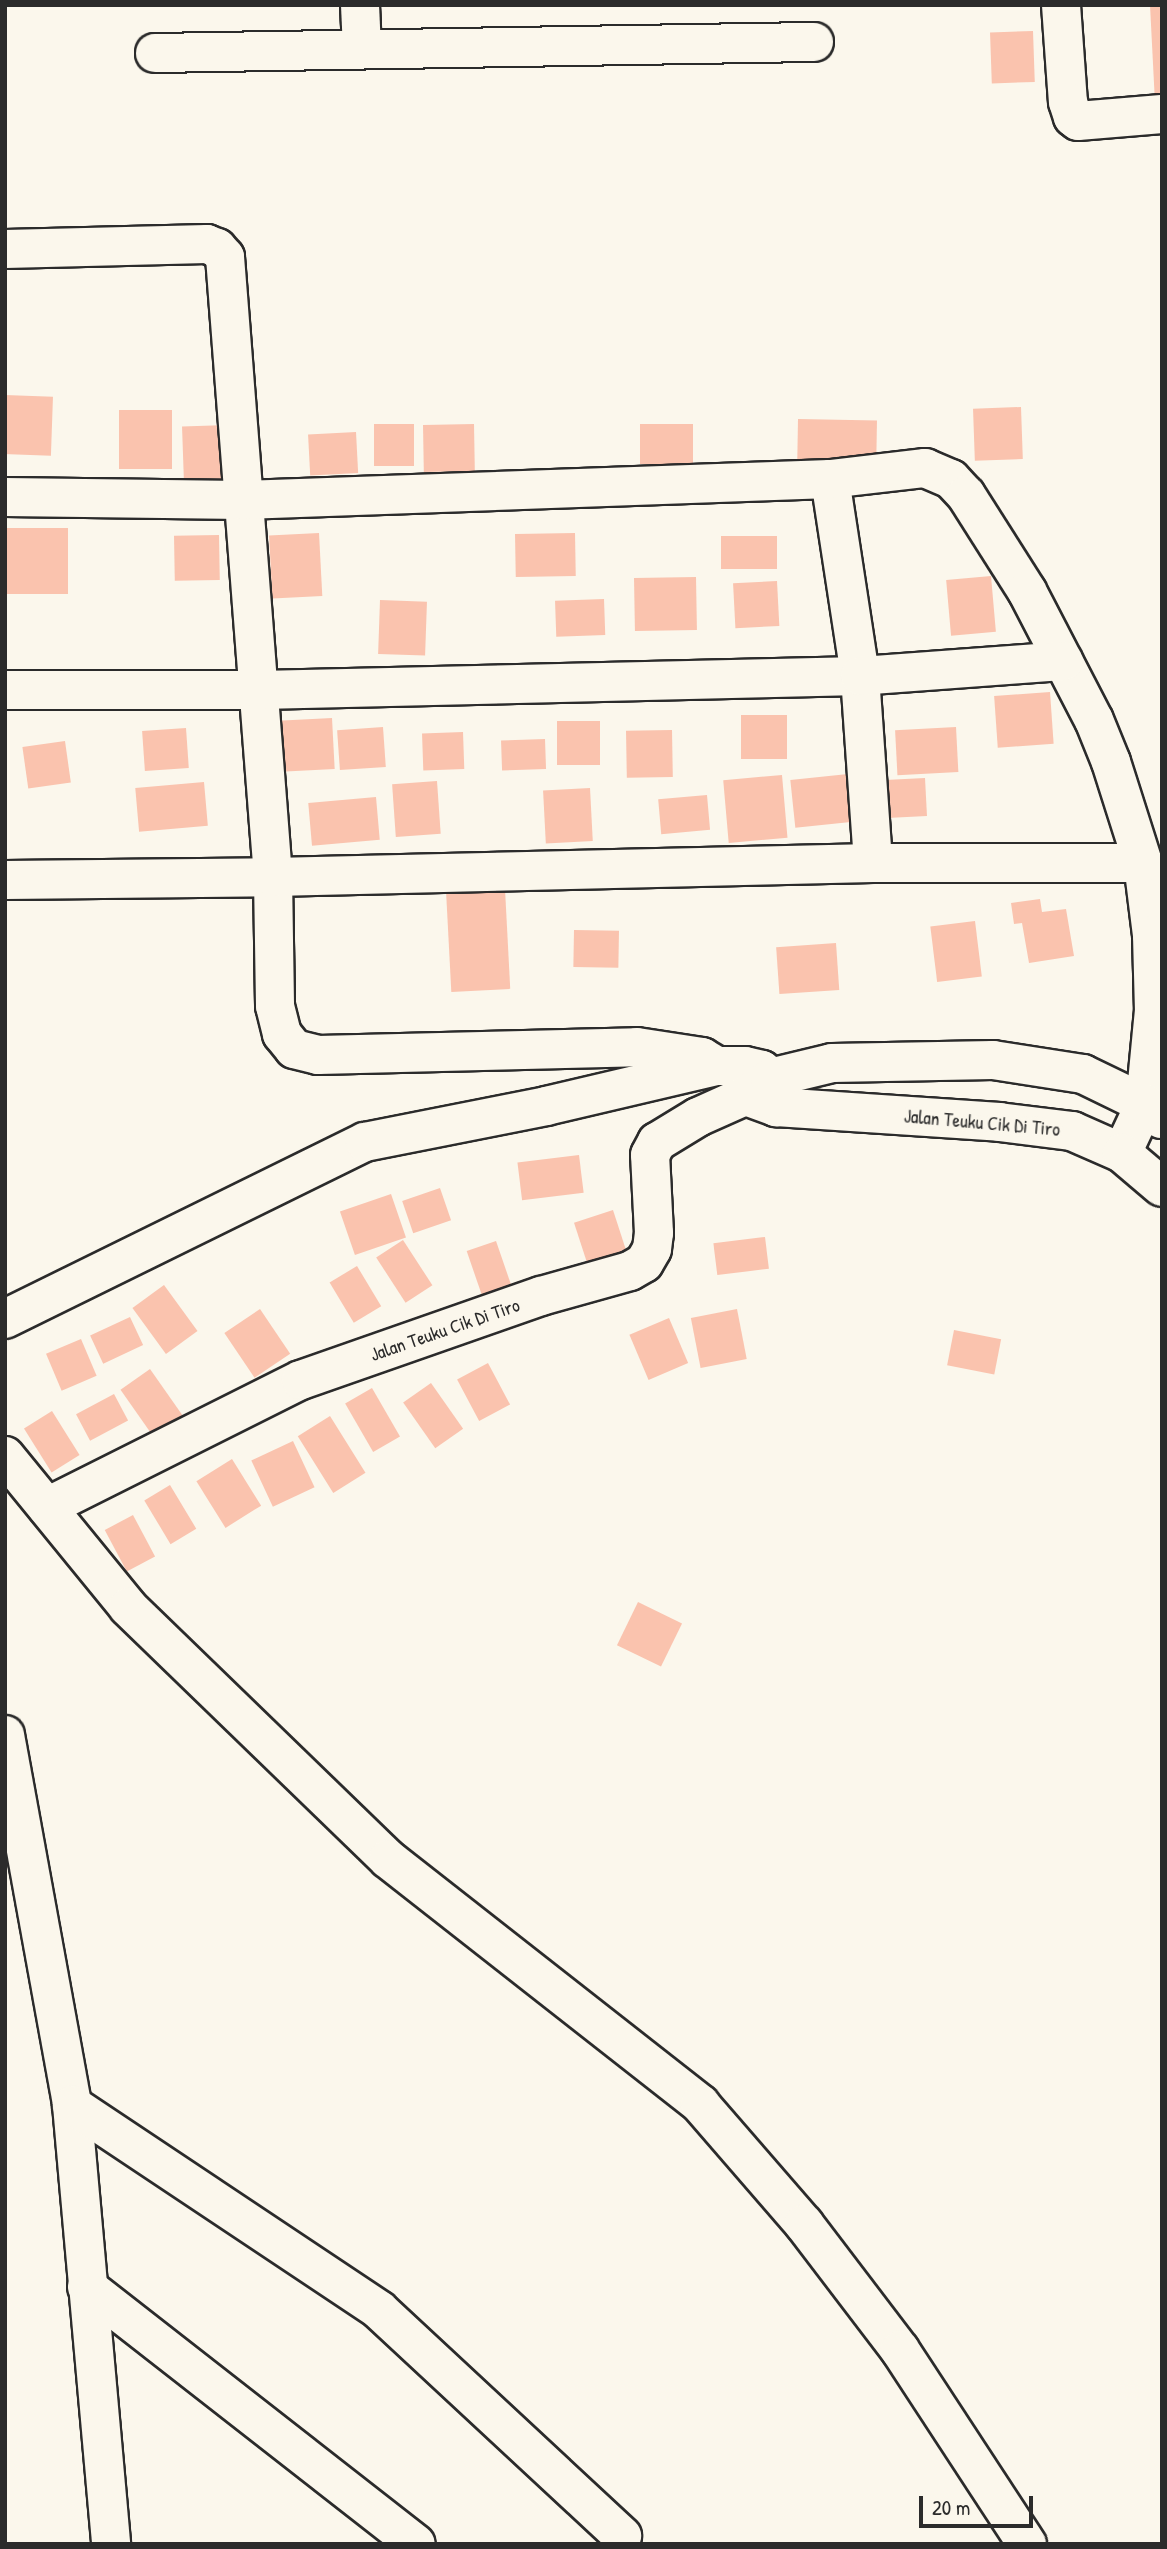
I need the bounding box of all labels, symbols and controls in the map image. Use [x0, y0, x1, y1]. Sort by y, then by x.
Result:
street label: Jalan Teuku Cik Di Tiro [903, 1105, 1061, 1141]
street label: Jalan Teuku Cik Di Tiro [367, 1294, 523, 1366]
scale bar [922, 2482, 1036, 2526]
text: 20 m [932, 2493, 970, 2522]

